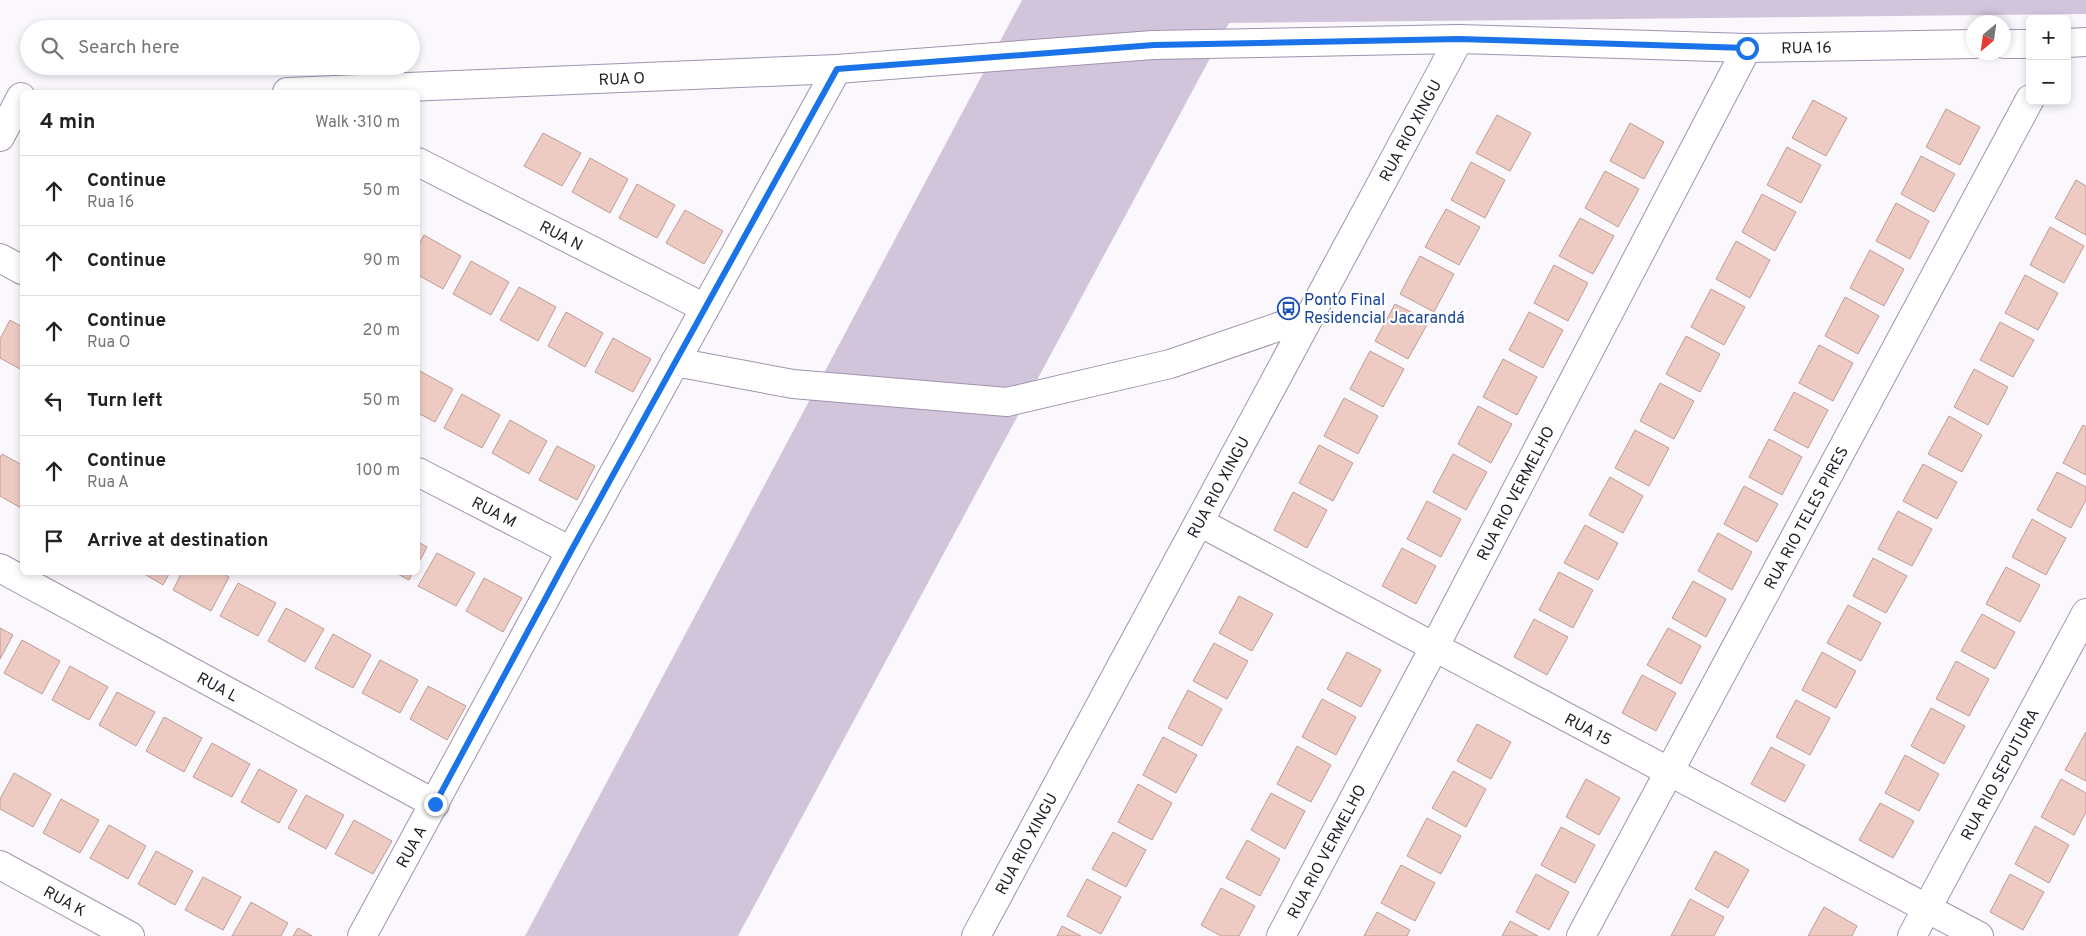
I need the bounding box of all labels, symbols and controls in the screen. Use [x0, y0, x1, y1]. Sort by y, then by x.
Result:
north arrow [1966, 15, 2011, 60]
map controls [2026, 15, 2071, 105]
button: + [2026, 15, 2071, 60]
search box [20, 20, 420, 75]
icon: search [38, 34, 66, 62]
text: Search here [78, 36, 180, 60]
route start [1736, 37, 1759, 60]
street label: RUA 16 [1781, 39, 1832, 59]
button: − [2026, 60, 2071, 105]
street label: RUA O [598, 69, 645, 91]
street label: RUA RIO XINGU [1376, 77, 1447, 186]
text: 4 min [40, 109, 96, 136]
text: Walk · 310 m [315, 113, 400, 133]
text: Continue [87, 169, 166, 193]
icon: ahead [40, 177, 68, 205]
text: 50 m [363, 181, 400, 201]
text: Rua 16 [87, 193, 134, 213]
street label: RUA N [535, 217, 586, 256]
icon: ahead [40, 247, 68, 275]
text: Continue [87, 249, 166, 273]
text: 90 m [363, 251, 400, 271]
place label: Ponto Final Residencial Jacarandá [1304, 291, 1465, 329]
bus stop icon: Ponto Final Residencial Jacarandá [1276, 296, 1300, 320]
text: Continue [87, 309, 166, 333]
icon: ahead [40, 317, 68, 345]
text: 20 m [363, 321, 400, 341]
text: Rua O [87, 333, 130, 353]
icon: left [40, 387, 68, 415]
text: Turn left [87, 389, 163, 413]
text: 50 m [363, 391, 400, 411]
street label: RUA RIO VERMELHO [1473, 423, 1560, 565]
street label: RUA RIO XINGU [1184, 434, 1255, 542]
street label: RUA RIO TELES PIRES [1761, 443, 1854, 593]
text: Continue [87, 449, 166, 473]
icon: ahead [40, 457, 68, 485]
text: 100 m [356, 461, 400, 481]
text: Rua A [87, 473, 129, 493]
street label: RUA M [468, 493, 519, 533]
icon: arrive [40, 527, 68, 555]
text: Arrive at destination [87, 529, 268, 553]
street label: RUA L [193, 669, 241, 707]
street label: RUA RIO SEPUTURA [1957, 705, 2045, 844]
street label: RUA 15 [1560, 710, 1615, 751]
street label: RUA RIO VERMELHO [1284, 782, 1372, 923]
street label: RUA RIO XINGU [992, 790, 1063, 899]
route end [424, 793, 447, 816]
street label: RUA A [393, 823, 432, 872]
street label: RUA K [39, 883, 89, 922]

